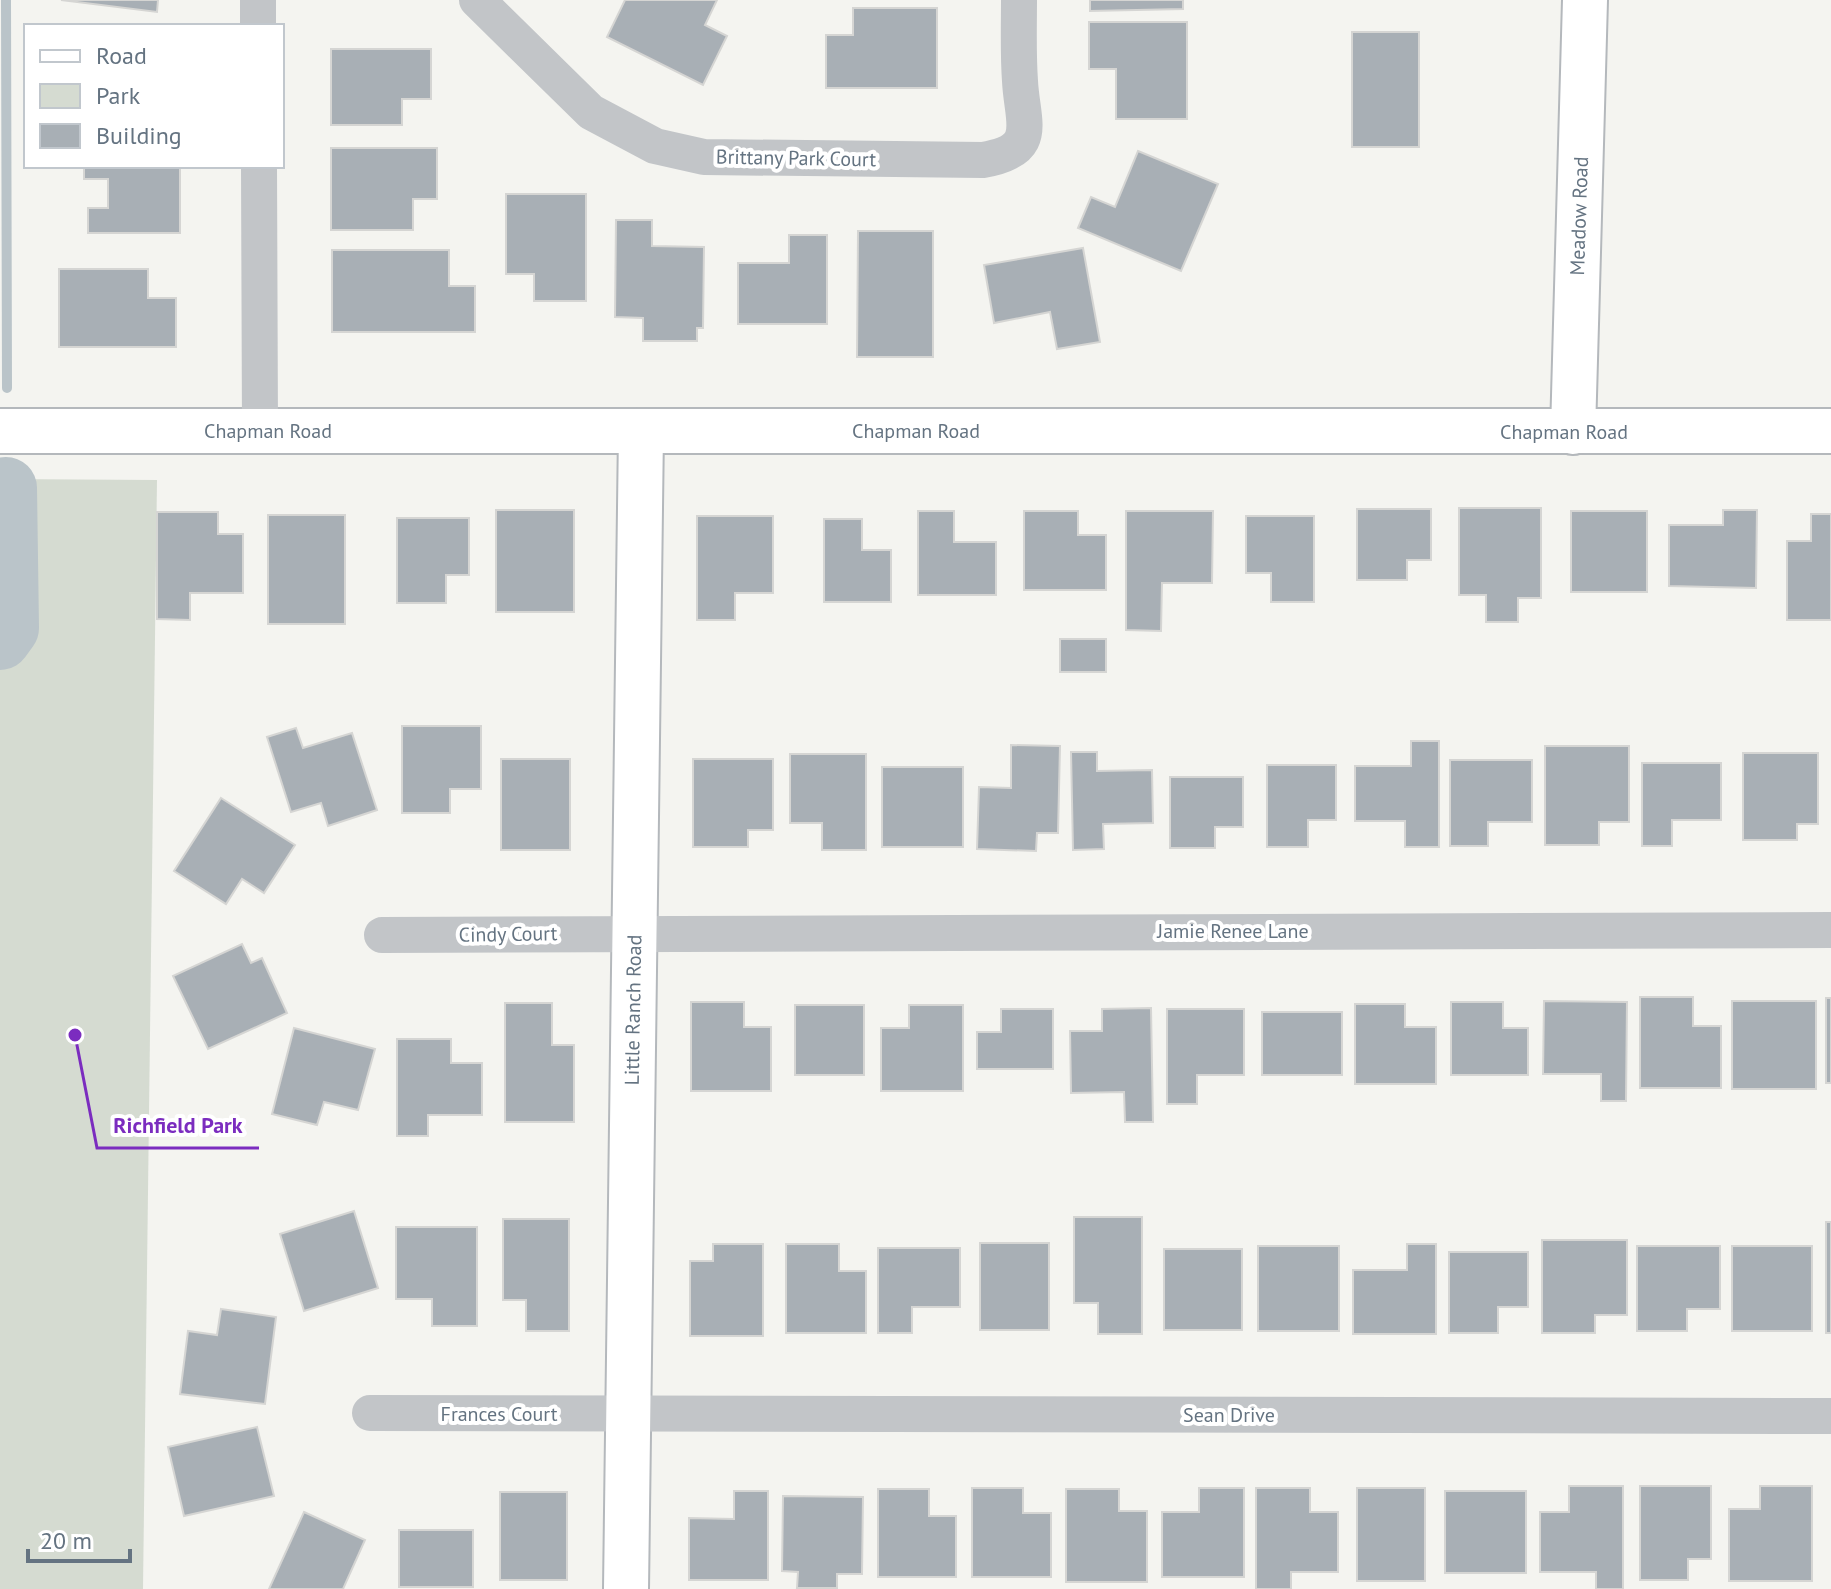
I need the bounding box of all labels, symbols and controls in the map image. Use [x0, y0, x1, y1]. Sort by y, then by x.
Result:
legend [24, 24, 284, 168]
text: Road [96, 40, 147, 71]
text: Park [96, 80, 141, 111]
text: Building [96, 120, 182, 151]
street label: Brittany Park Court [716, 144, 876, 172]
street label: Meadow Road [1564, 156, 1594, 276]
street label: Chapman Road [204, 418, 332, 444]
street label: Chapman Road [852, 418, 980, 444]
street label: Chapman Road [1500, 419, 1628, 445]
street label: Jamie Renee Lane [1156, 918, 1309, 944]
street label: Cindy Court [458, 920, 558, 948]
street label: Little Ranch Road [619, 934, 647, 1086]
callout: Richfield Park [97, 1102, 259, 1148]
text: Richfield Park [113, 1111, 243, 1139]
street label: Frances Court [441, 1401, 558, 1427]
street label: Sean Drive [1183, 1402, 1275, 1428]
scale bar [28, 1513, 130, 1563]
text: 20 m [40, 1525, 92, 1556]

